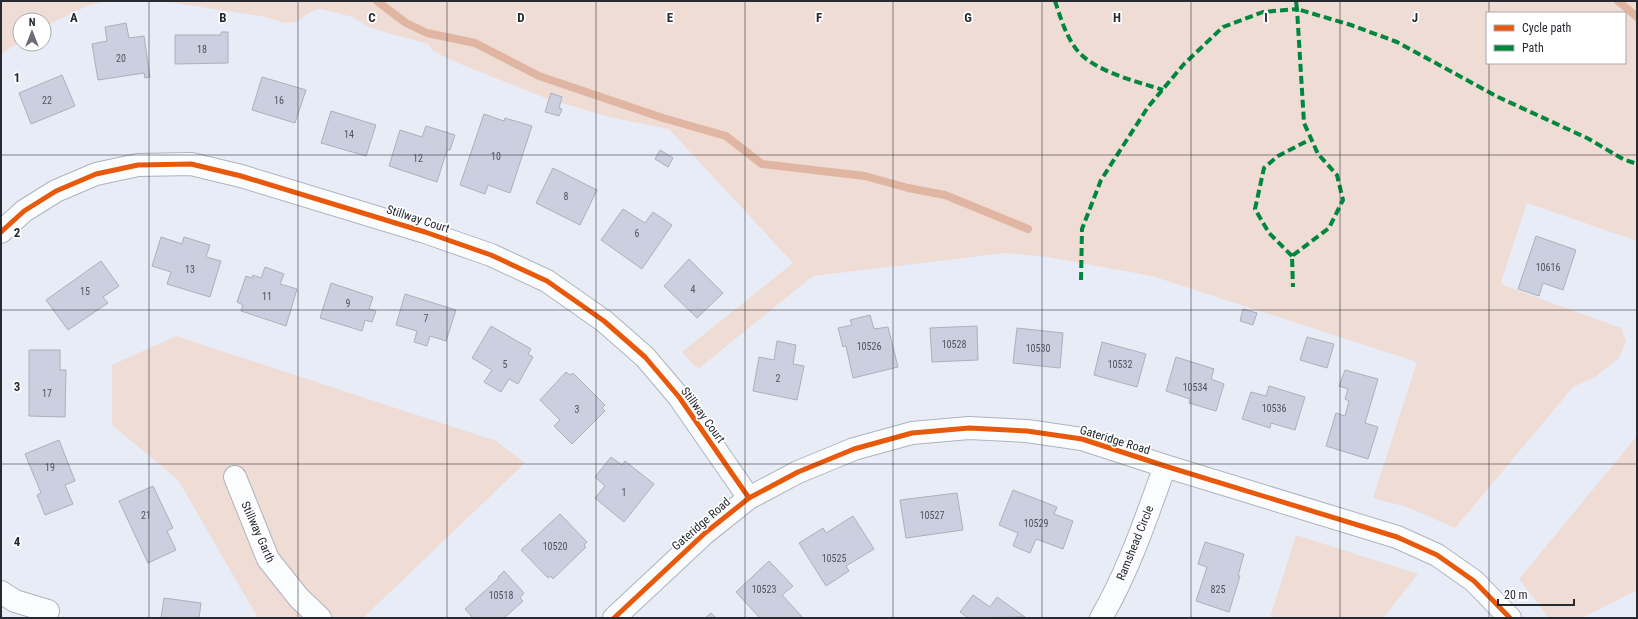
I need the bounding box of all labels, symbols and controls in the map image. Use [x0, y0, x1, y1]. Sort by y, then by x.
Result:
text: A [70, 10, 78, 25]
text: B [219, 10, 227, 25]
text: C [368, 10, 376, 25]
text: D [517, 10, 525, 25]
text: E [667, 10, 674, 25]
text: F [816, 10, 822, 25]
text: G [964, 10, 972, 25]
text: H [1113, 10, 1121, 25]
text: I [1264, 10, 1268, 25]
text: J [1412, 10, 1418, 25]
north arrow [12, 12, 52, 52]
legend [1486, 12, 1626, 64]
text: N [29, 16, 36, 29]
text: Cycle path [1522, 21, 1572, 35]
text: Path [1522, 41, 1544, 55]
house number: 18 [197, 44, 207, 55]
house number: 20 [116, 53, 126, 64]
text: 1 [14, 70, 20, 85]
house number: 22 [42, 95, 52, 106]
house number: 16 [274, 95, 284, 106]
house number: 14 [344, 129, 354, 140]
house number: 10 [491, 151, 501, 162]
house number: 12 [413, 153, 423, 164]
house number: 8 [564, 191, 569, 202]
street label: Stillway Court [385, 202, 452, 236]
text: 2 [14, 225, 21, 240]
house number: 6 [635, 228, 640, 239]
house number: 10616 [1536, 262, 1560, 273]
house number: 13 [185, 264, 195, 275]
house number: 4 [691, 284, 696, 295]
house number: 15 [80, 286, 90, 297]
house number: 11 [262, 291, 272, 302]
house number: 9 [346, 298, 351, 309]
house number: 7 [424, 313, 429, 324]
house number: 10528 [942, 339, 966, 350]
house number: 10526 [857, 341, 881, 352]
house number: 10530 [1026, 343, 1050, 354]
house number: 5 [503, 359, 508, 370]
house number: 10532 [1108, 359, 1132, 370]
house number: 2 [776, 373, 781, 384]
text: 3 [14, 379, 20, 394]
house number: 10534 [1183, 382, 1207, 393]
street label: Stillway Court [678, 384, 728, 446]
house number: 17 [42, 388, 52, 399]
house number: 10536 [1262, 403, 1286, 414]
house number: 3 [575, 404, 580, 415]
street label: Gateridge Road [1078, 423, 1152, 457]
house number: 19 [45, 462, 55, 473]
house number: 1 [622, 487, 626, 498]
street label: Gateridge Road [669, 495, 733, 553]
street label: Stillway Garth [238, 499, 278, 565]
street label: Ramshead Circle [1114, 503, 1157, 582]
house number: 21 [141, 510, 151, 521]
house number: 10527 [920, 510, 944, 521]
house number: 10529 [1024, 518, 1048, 529]
text: 4 [14, 534, 21, 549]
house number: 10520 [543, 541, 567, 552]
house number: 10525 [822, 553, 846, 564]
scale bar [1498, 581, 1574, 607]
house number: 10523 [752, 584, 776, 595]
house number: 825 [1211, 584, 1225, 595]
text: 20 m [1504, 588, 1528, 602]
house number: 10518 [489, 590, 513, 601]

